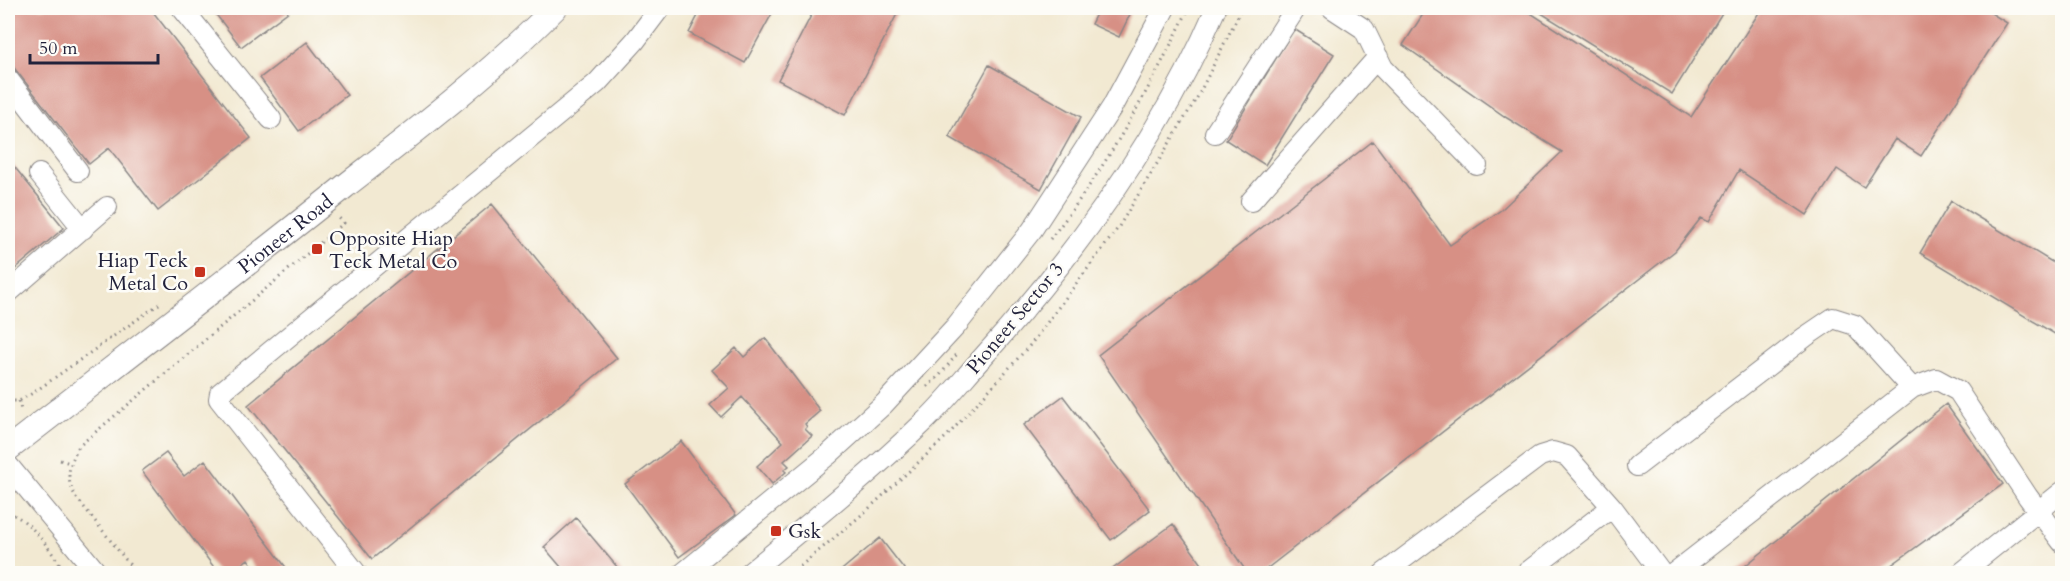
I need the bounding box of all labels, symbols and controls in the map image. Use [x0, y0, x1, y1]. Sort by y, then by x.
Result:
scale bar [30, 27, 158, 65]
text: 50 m [39, 36, 78, 61]
street label: Pioneer Road [232, 187, 339, 280]
place label: Opposite Hiap Teck Metal Co [329, 225, 458, 275]
marker: Opposite Hiap Teck Metal Co [310, 242, 324, 256]
place label: Hiap Teck Metal Co [97, 247, 188, 297]
street label: Pioneer Sector 3 [960, 256, 1070, 380]
marker: Hiap Teck Metal Co [193, 265, 207, 279]
place label: Gsk [788, 518, 822, 545]
marker: Gsk [769, 524, 783, 538]

